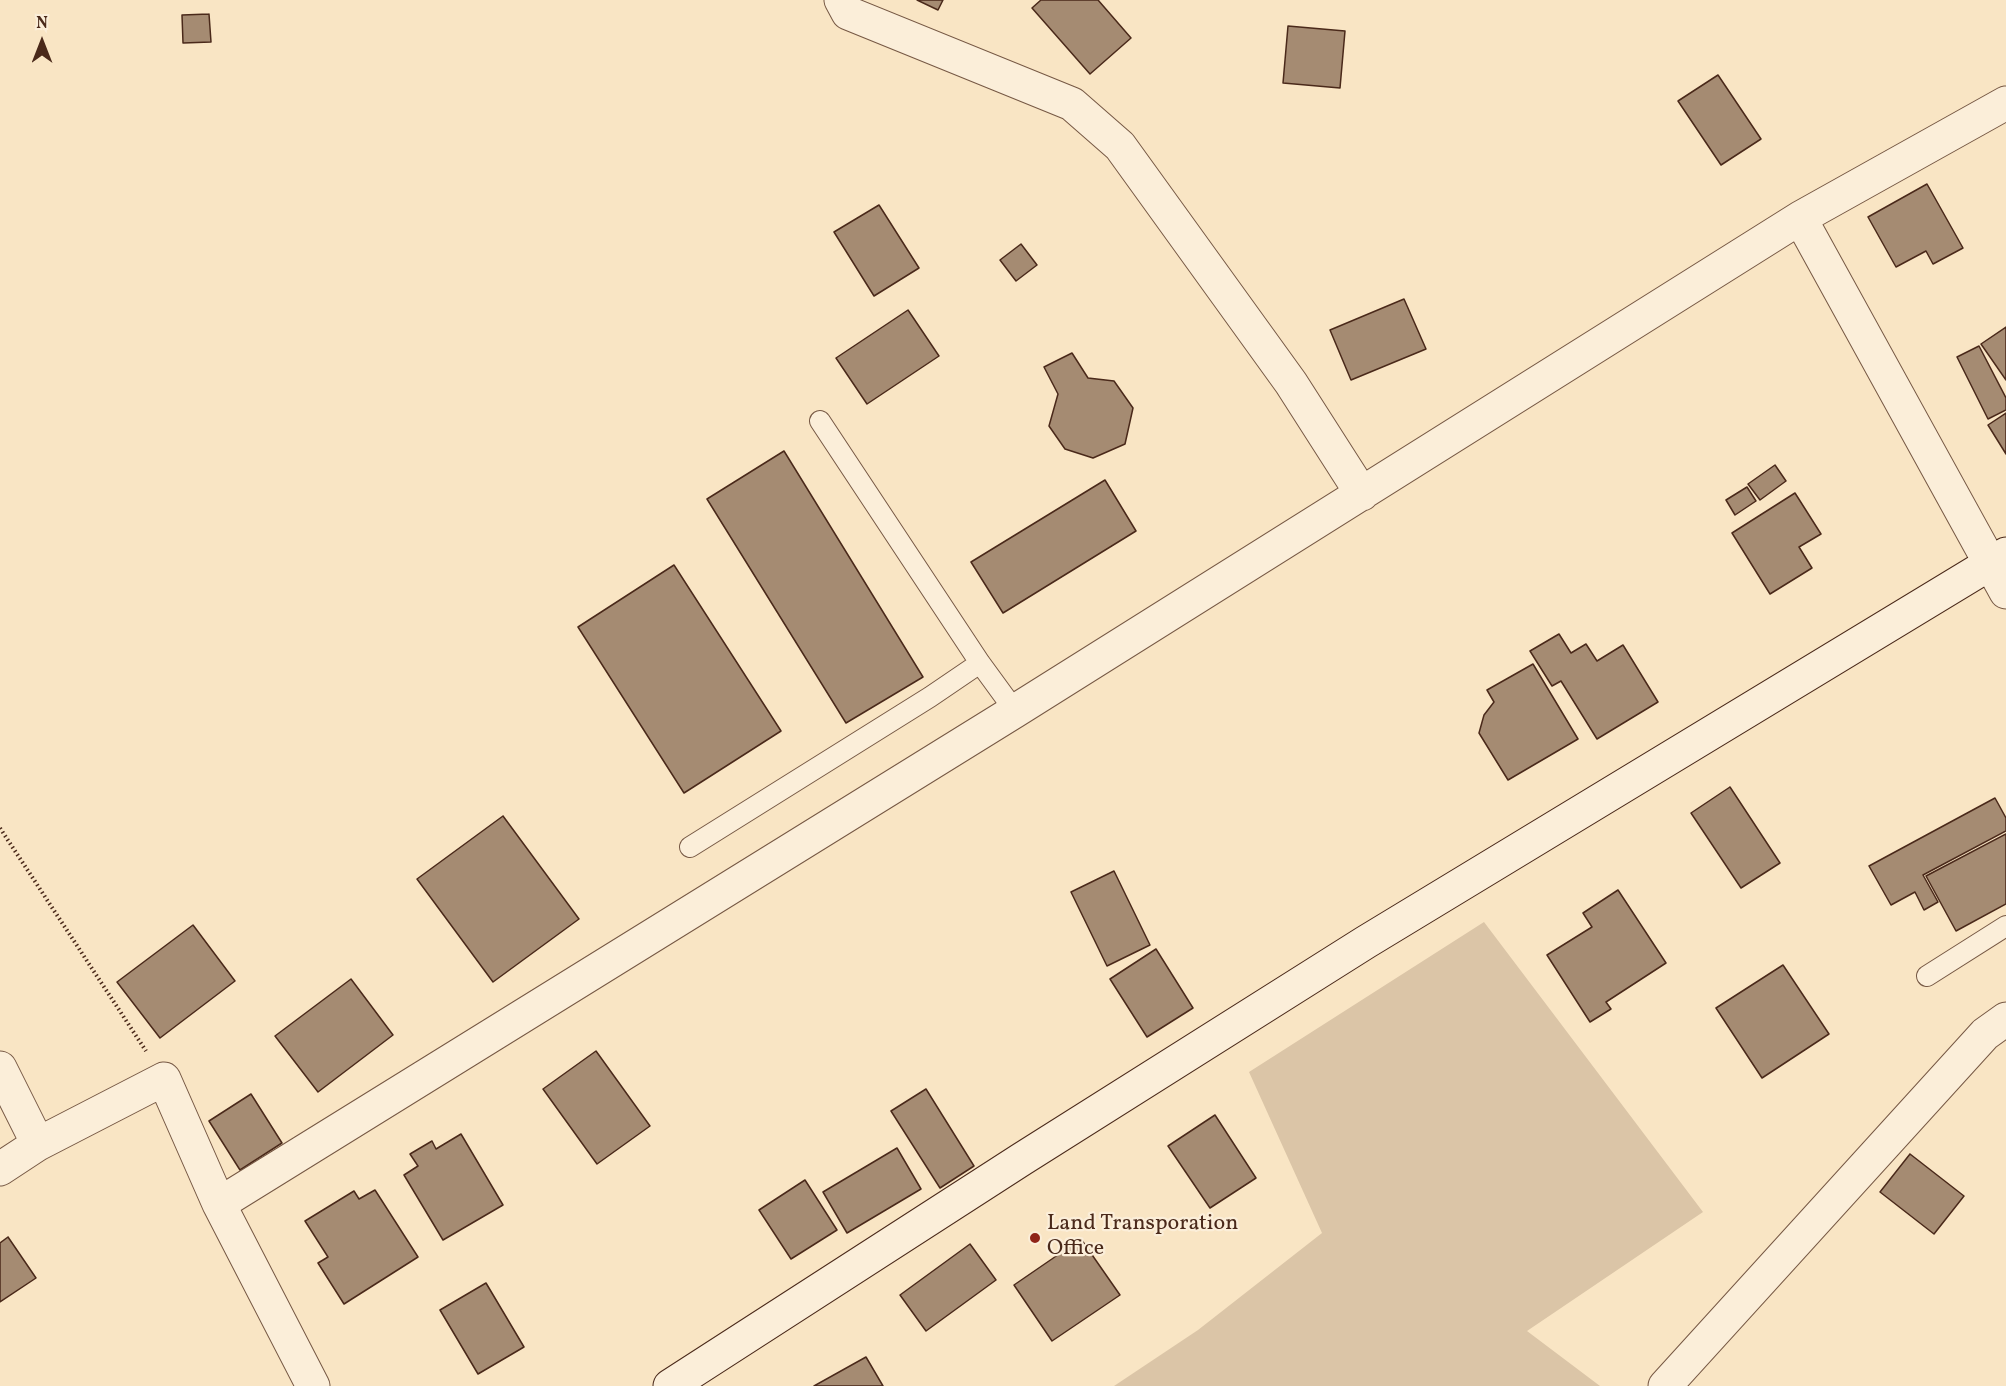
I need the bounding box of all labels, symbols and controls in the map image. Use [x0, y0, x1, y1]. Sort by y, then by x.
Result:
north arrow [12, 12, 72, 72]
text: N [36, 13, 48, 35]
place label: Land Transporation Office [1047, 1212, 1238, 1264]
marker: Land Transporation Office [1028, 1231, 1042, 1245]

